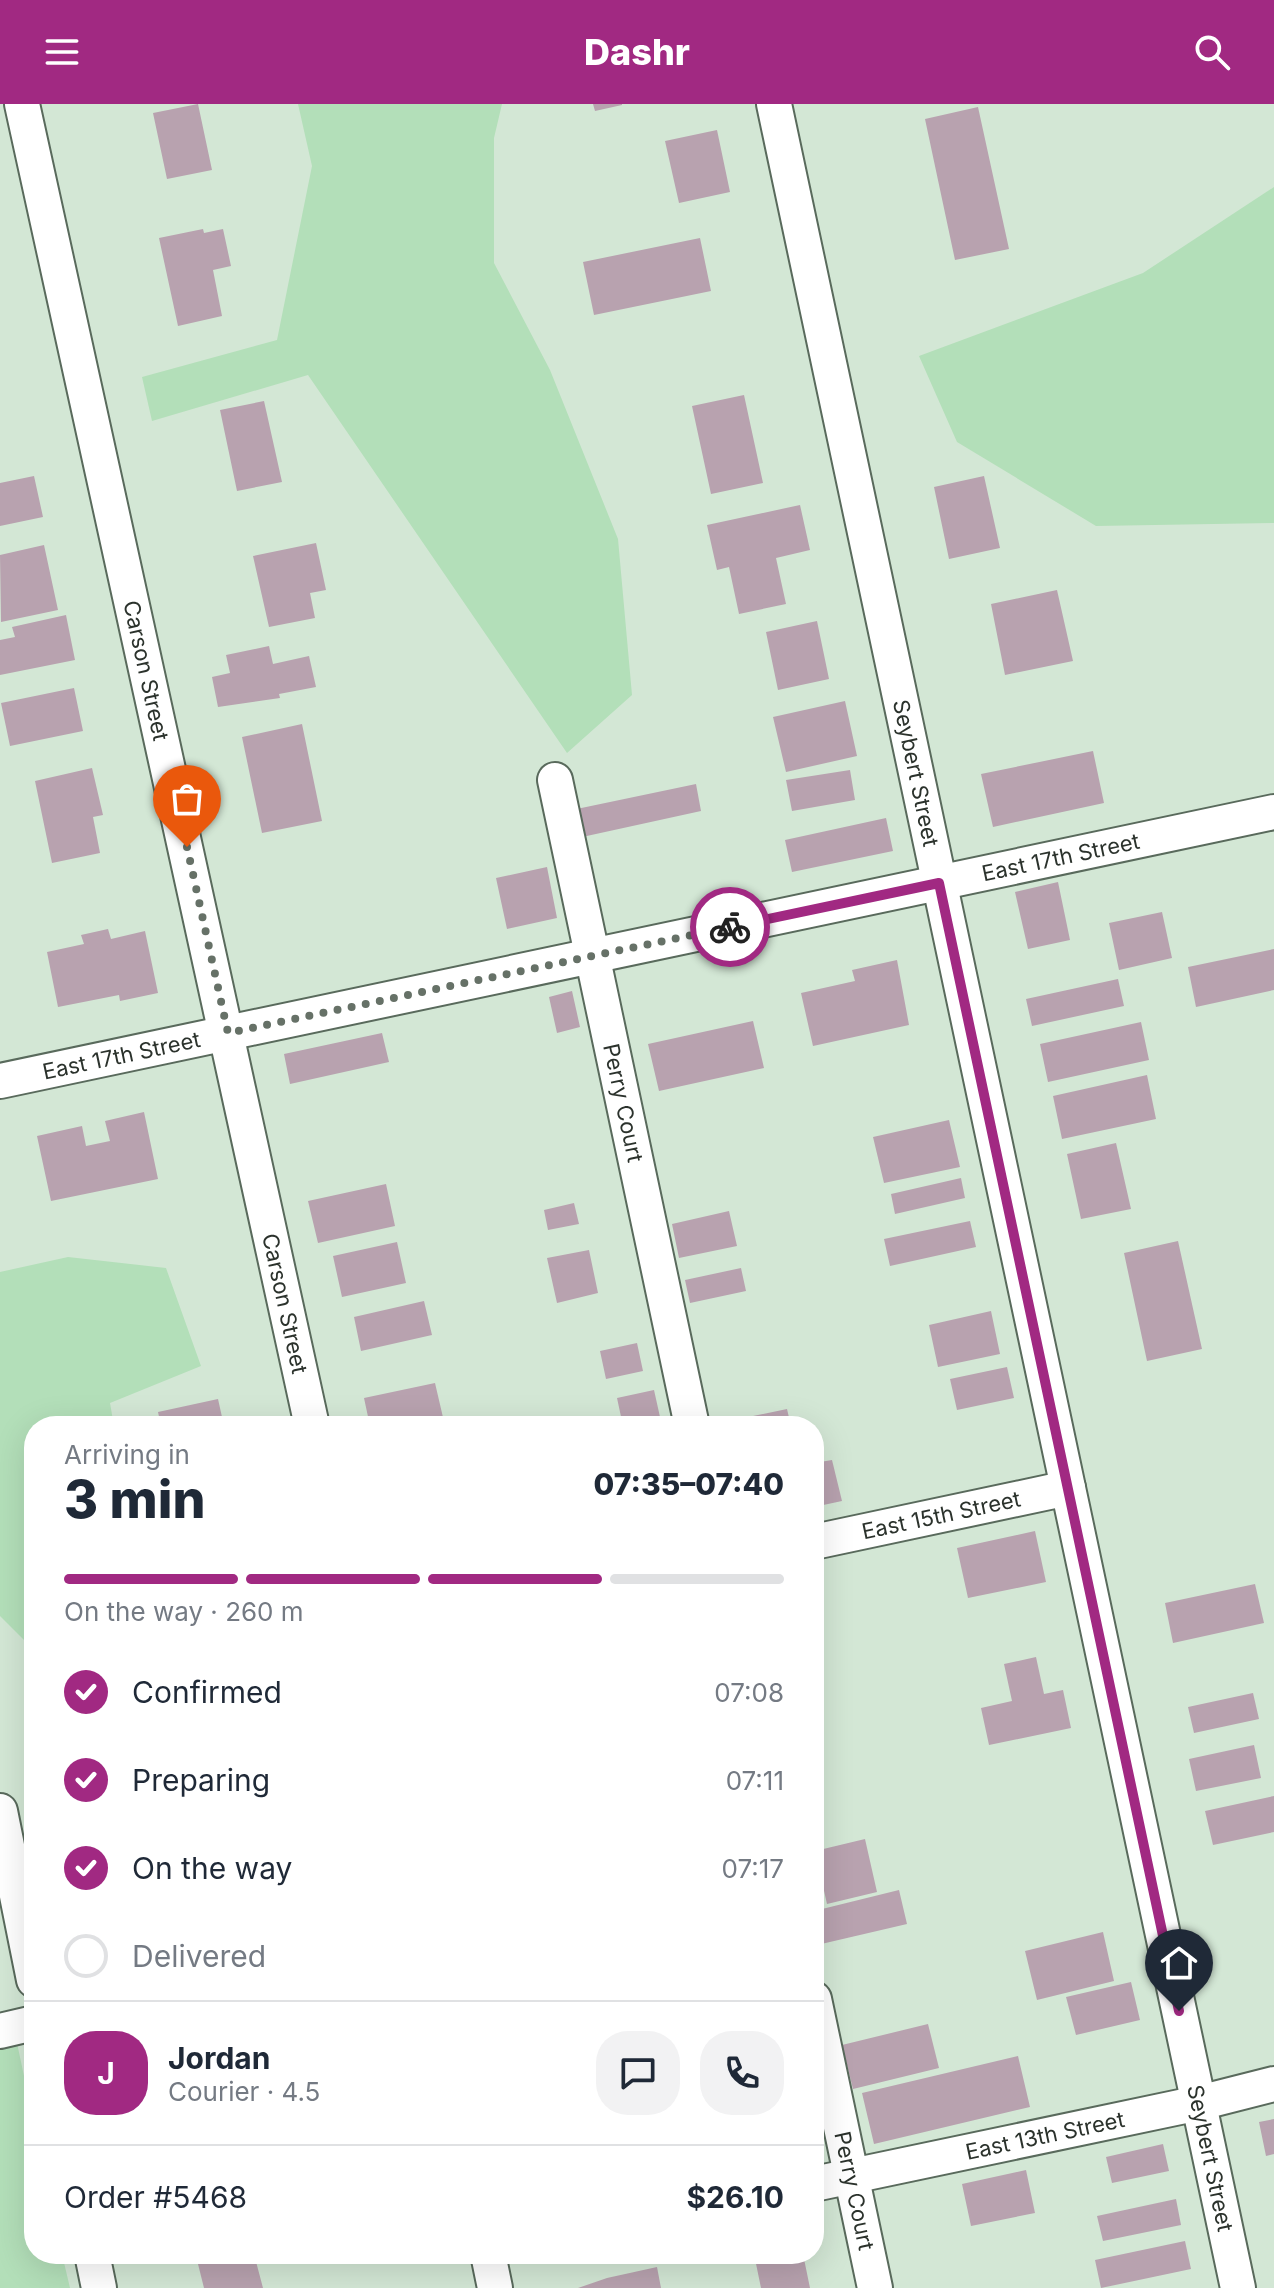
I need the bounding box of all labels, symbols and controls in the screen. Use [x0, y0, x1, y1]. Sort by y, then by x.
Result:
icon: menu [40, 30, 84, 74]
text: Dashr [584, 30, 690, 74]
icon: search [1190, 30, 1234, 74]
street label: Carson Street [118, 598, 174, 743]
street label: Seybert Street [888, 697, 944, 849]
pin [153, 765, 221, 847]
icon: bag [165, 777, 209, 821]
street label: East 17th Street [979, 828, 1142, 886]
courier [690, 887, 770, 967]
icon: bike [708, 905, 752, 949]
street label: East 17th Street [40, 1026, 203, 1085]
street label: Perry Court [598, 1041, 649, 1165]
street label: Carson Street [257, 1231, 313, 1376]
text: Arriving in [64, 1439, 190, 1470]
text: 07:35–07:40 [594, 1466, 784, 1502]
text: 3 min [64, 1468, 206, 1531]
street label: East 15th Street [859, 1485, 1023, 1544]
text: On the way · 260 m [64, 1596, 304, 1627]
icon: check [64, 1670, 108, 1714]
text: Confirmed [132, 1674, 282, 1710]
text: 07:08 [714, 1677, 784, 1708]
icon: check [64, 1758, 108, 1802]
text: Preparing [132, 1762, 270, 1798]
text: 07:11 [726, 1765, 784, 1796]
icon: check [64, 1846, 108, 1890]
text: On the way [132, 1850, 292, 1886]
text: 07:17 [721, 1853, 784, 1884]
pin [1145, 1929, 1213, 2011]
text: Delivered [132, 1938, 266, 1974]
icon: home [1157, 1941, 1201, 1985]
button: chat [596, 2031, 680, 2115]
button: phone [700, 2031, 784, 2115]
text: Jordan [168, 2040, 270, 2076]
text: J [97, 2055, 115, 2091]
text: Courier · 4.5 [168, 2076, 320, 2107]
street label: Seybert Street [1182, 2082, 1239, 2234]
street label: East 13th Street [963, 2106, 1127, 2165]
street label: Perry Court [829, 2129, 880, 2253]
text: Order #5468 [64, 2179, 247, 2215]
text: $26.10 [686, 2179, 784, 2215]

